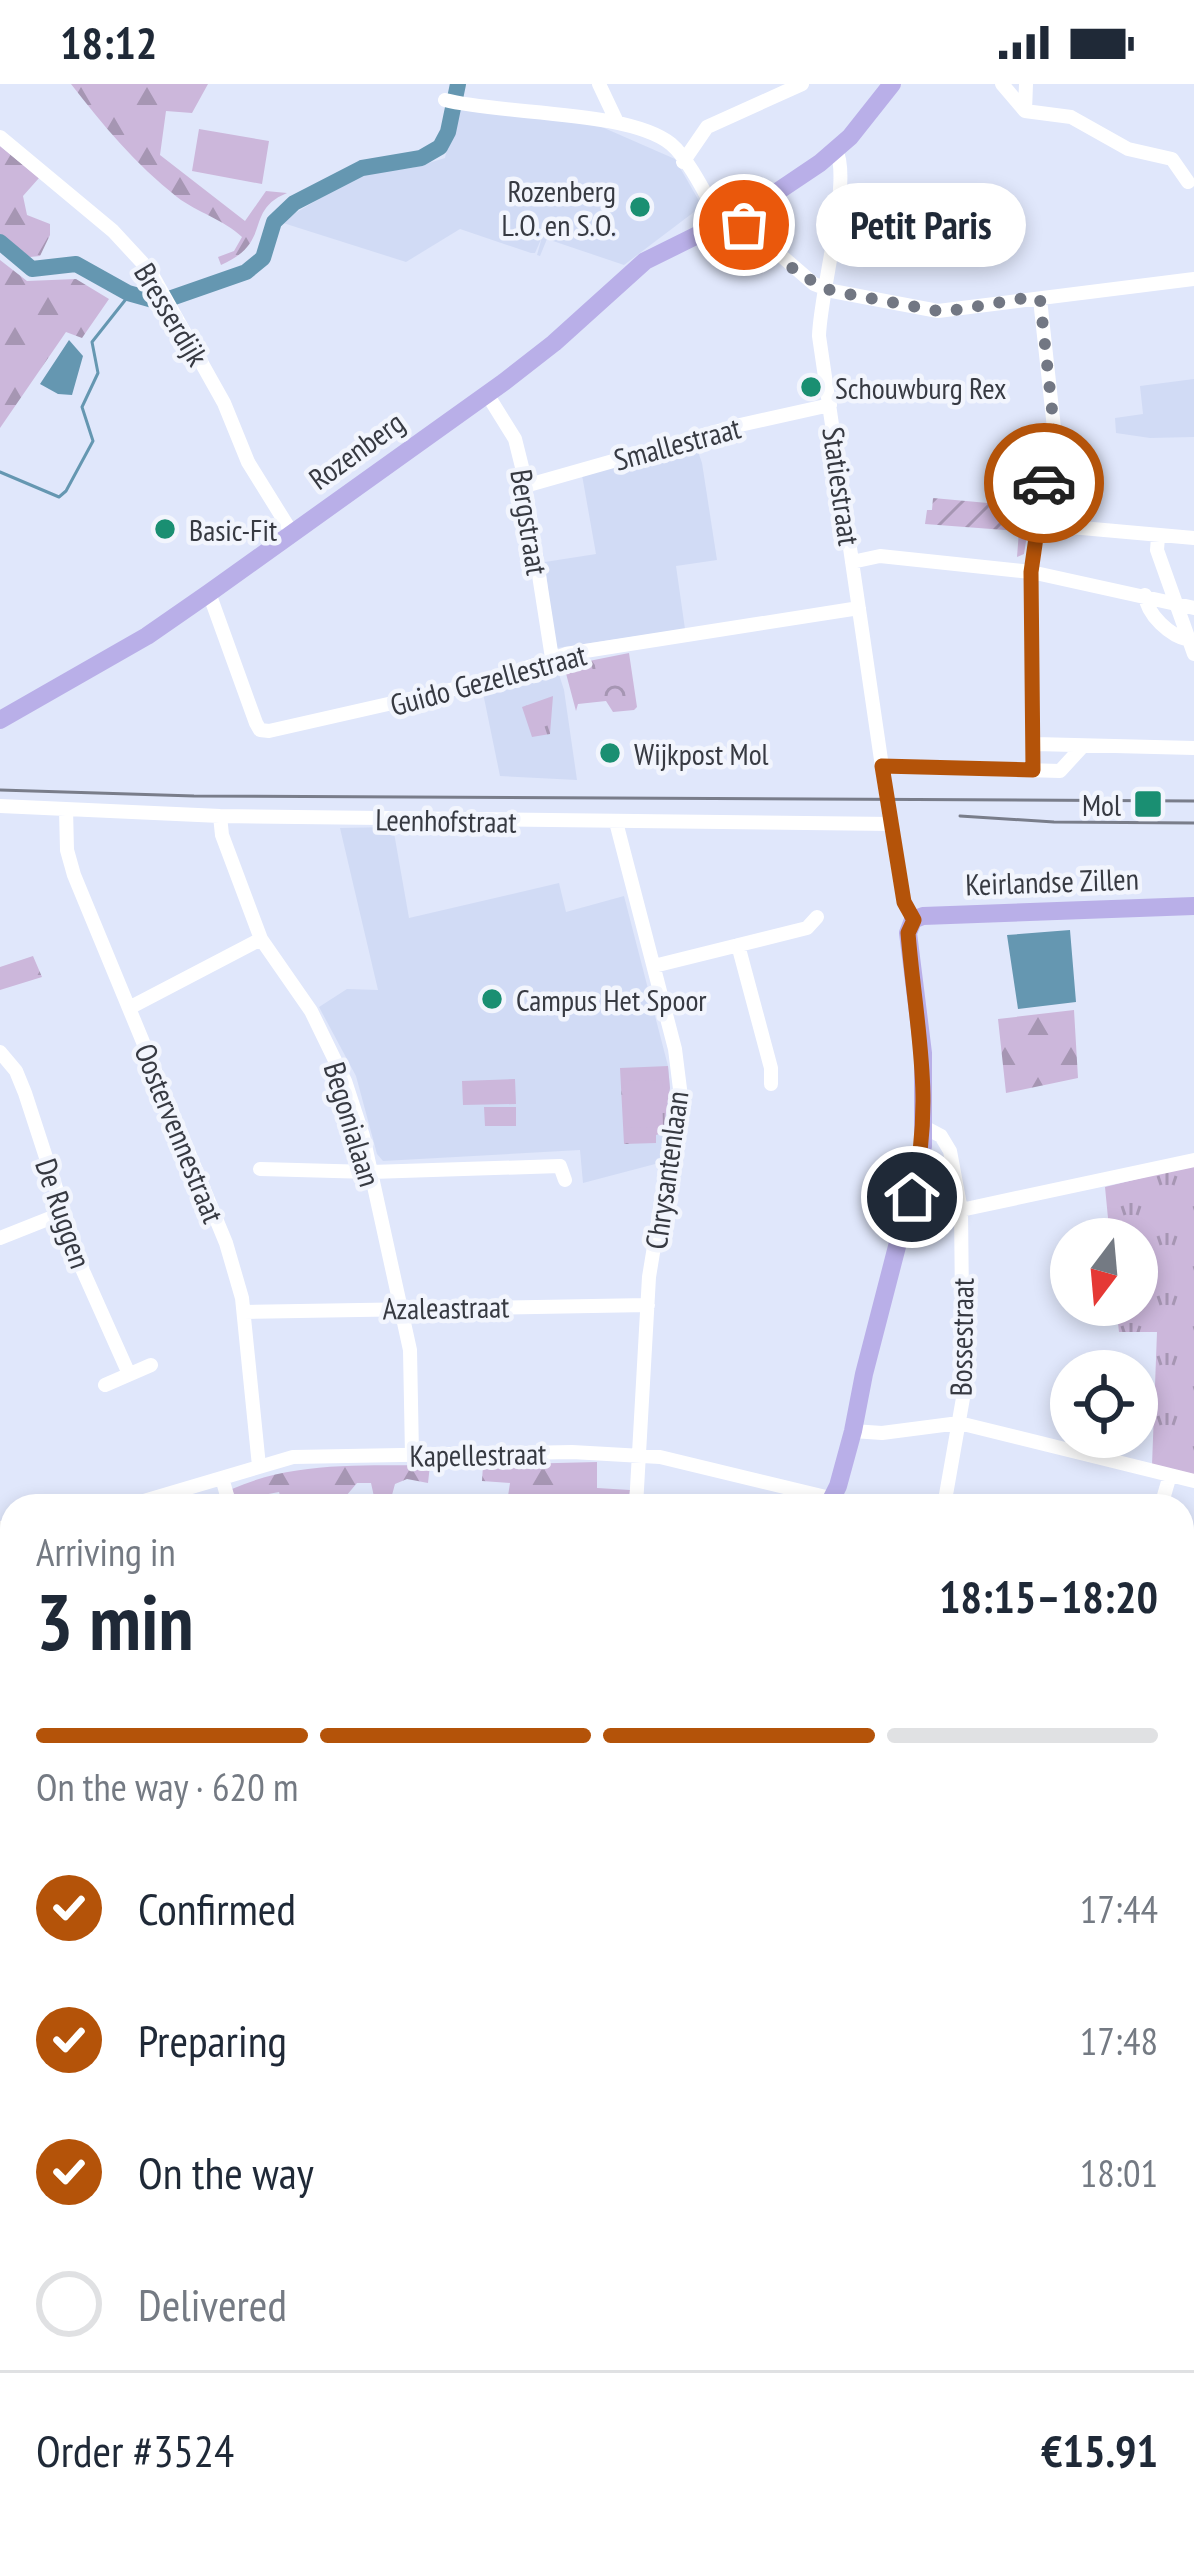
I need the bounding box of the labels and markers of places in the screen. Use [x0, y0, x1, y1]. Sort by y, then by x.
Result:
place label: Rozenberg L.O. en S.O. [502, 171, 616, 244]
pin [693, 174, 795, 276]
callout: Petit Paris [816, 183, 1026, 267]
marker: Rozenberg L.O. en S.O. [627, 194, 653, 220]
place label: Schouwburg Rex [835, 368, 1006, 407]
marker: Schouwburg Rex [798, 374, 824, 400]
place label: Basic-Fit [189, 510, 278, 549]
marker: Basic-Fit [152, 516, 178, 542]
place label: Wijkpost Mol [634, 734, 769, 773]
marker: Wijkpost Mol [597, 740, 623, 766]
place label: Mol [1082, 785, 1121, 824]
marker: Mol [1132, 788, 1164, 820]
place label: Campus Het Spoor [516, 980, 707, 1019]
marker: Campus Het Spoor [479, 986, 505, 1012]
pin [861, 1146, 963, 1248]

